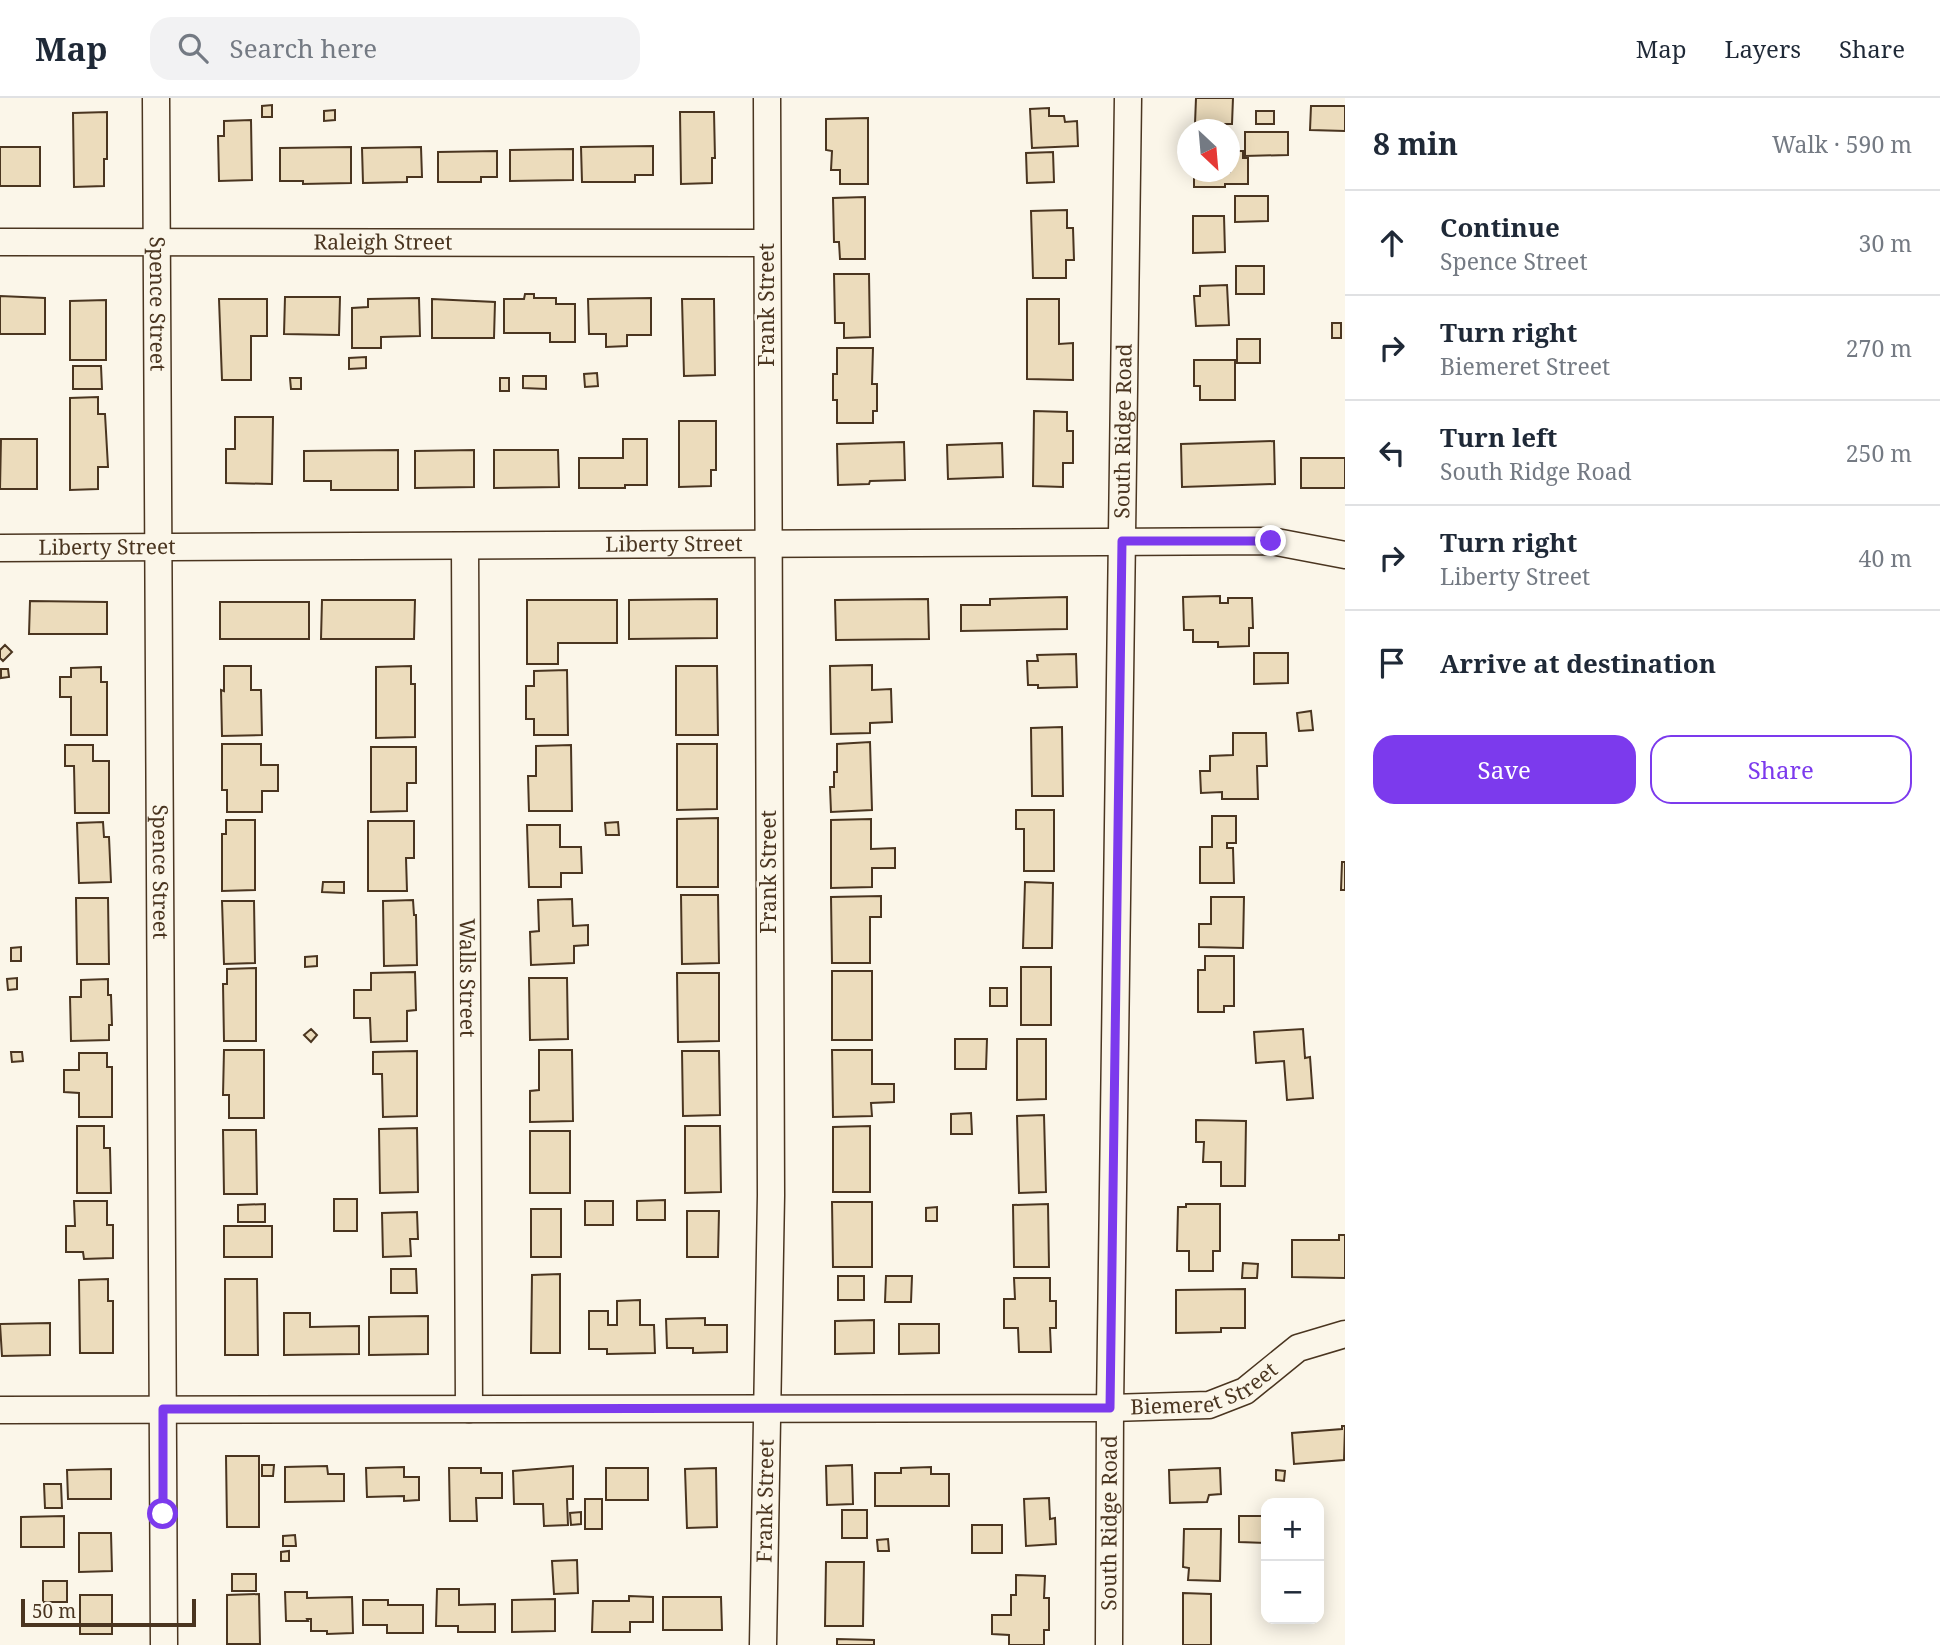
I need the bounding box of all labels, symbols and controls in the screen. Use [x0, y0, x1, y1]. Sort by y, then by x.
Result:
search box [150, 17, 640, 80]
text: Map [35, 26, 108, 71]
icon: search [174, 29, 212, 67]
text: Search here [230, 30, 377, 66]
text: Map [1636, 32, 1687, 65]
text: Layers [1725, 32, 1801, 65]
text: Share [1839, 32, 1905, 65]
north arrow [1177, 119, 1240, 182]
text: 8 min [1373, 123, 1458, 164]
text: Walk · 590 m [1772, 128, 1912, 160]
text: Continue [1440, 209, 1560, 245]
icon: ahead [1373, 224, 1411, 262]
street label: Raleigh Street [314, 227, 452, 256]
text: 30 m [1859, 227, 1912, 259]
street label: Spence Street [144, 236, 172, 371]
street label: Frank Street [752, 243, 780, 367]
text: Spence Street [1440, 245, 1588, 277]
text: Turn right [1440, 314, 1577, 350]
icon: right [1373, 329, 1411, 367]
text: 270 m [1846, 332, 1912, 364]
street label: South Ridge Road [1107, 343, 1138, 519]
text: Biemeret Street [1440, 350, 1610, 382]
text: Turn left [1440, 419, 1557, 455]
icon: left [1373, 434, 1411, 472]
text: 250 m [1846, 437, 1912, 469]
text: South Ridge Road [1440, 455, 1632, 487]
text: Turn right [1440, 524, 1577, 560]
route end [1255, 525, 1286, 556]
street label: Liberty Street [605, 529, 743, 558]
street label: Liberty Street [38, 532, 176, 561]
icon: right [1373, 539, 1411, 577]
text: 40 m [1859, 542, 1912, 574]
text: Liberty Street [1440, 560, 1590, 592]
icon: arrive [1373, 644, 1411, 682]
text: Arrive at destination [1440, 645, 1716, 681]
button: Save [1373, 735, 1636, 804]
button: Share [1650, 735, 1912, 804]
street label: Spence Street [147, 804, 175, 939]
street label: Frank Street [754, 810, 782, 934]
street label: Walls Street [454, 918, 482, 1038]
street label: Biemeret Street [1130, 1355, 1283, 1420]
street label: South Ridge Road [1094, 1435, 1123, 1611]
street label: Frank Street [749, 1439, 780, 1563]
route start [147, 1498, 178, 1529]
map controls [1261, 1498, 1324, 1624]
button: + [1261, 1498, 1324, 1561]
button: − [1261, 1561, 1324, 1624]
scale bar [21, 1596, 196, 1628]
text: 50 m [32, 1598, 76, 1624]

